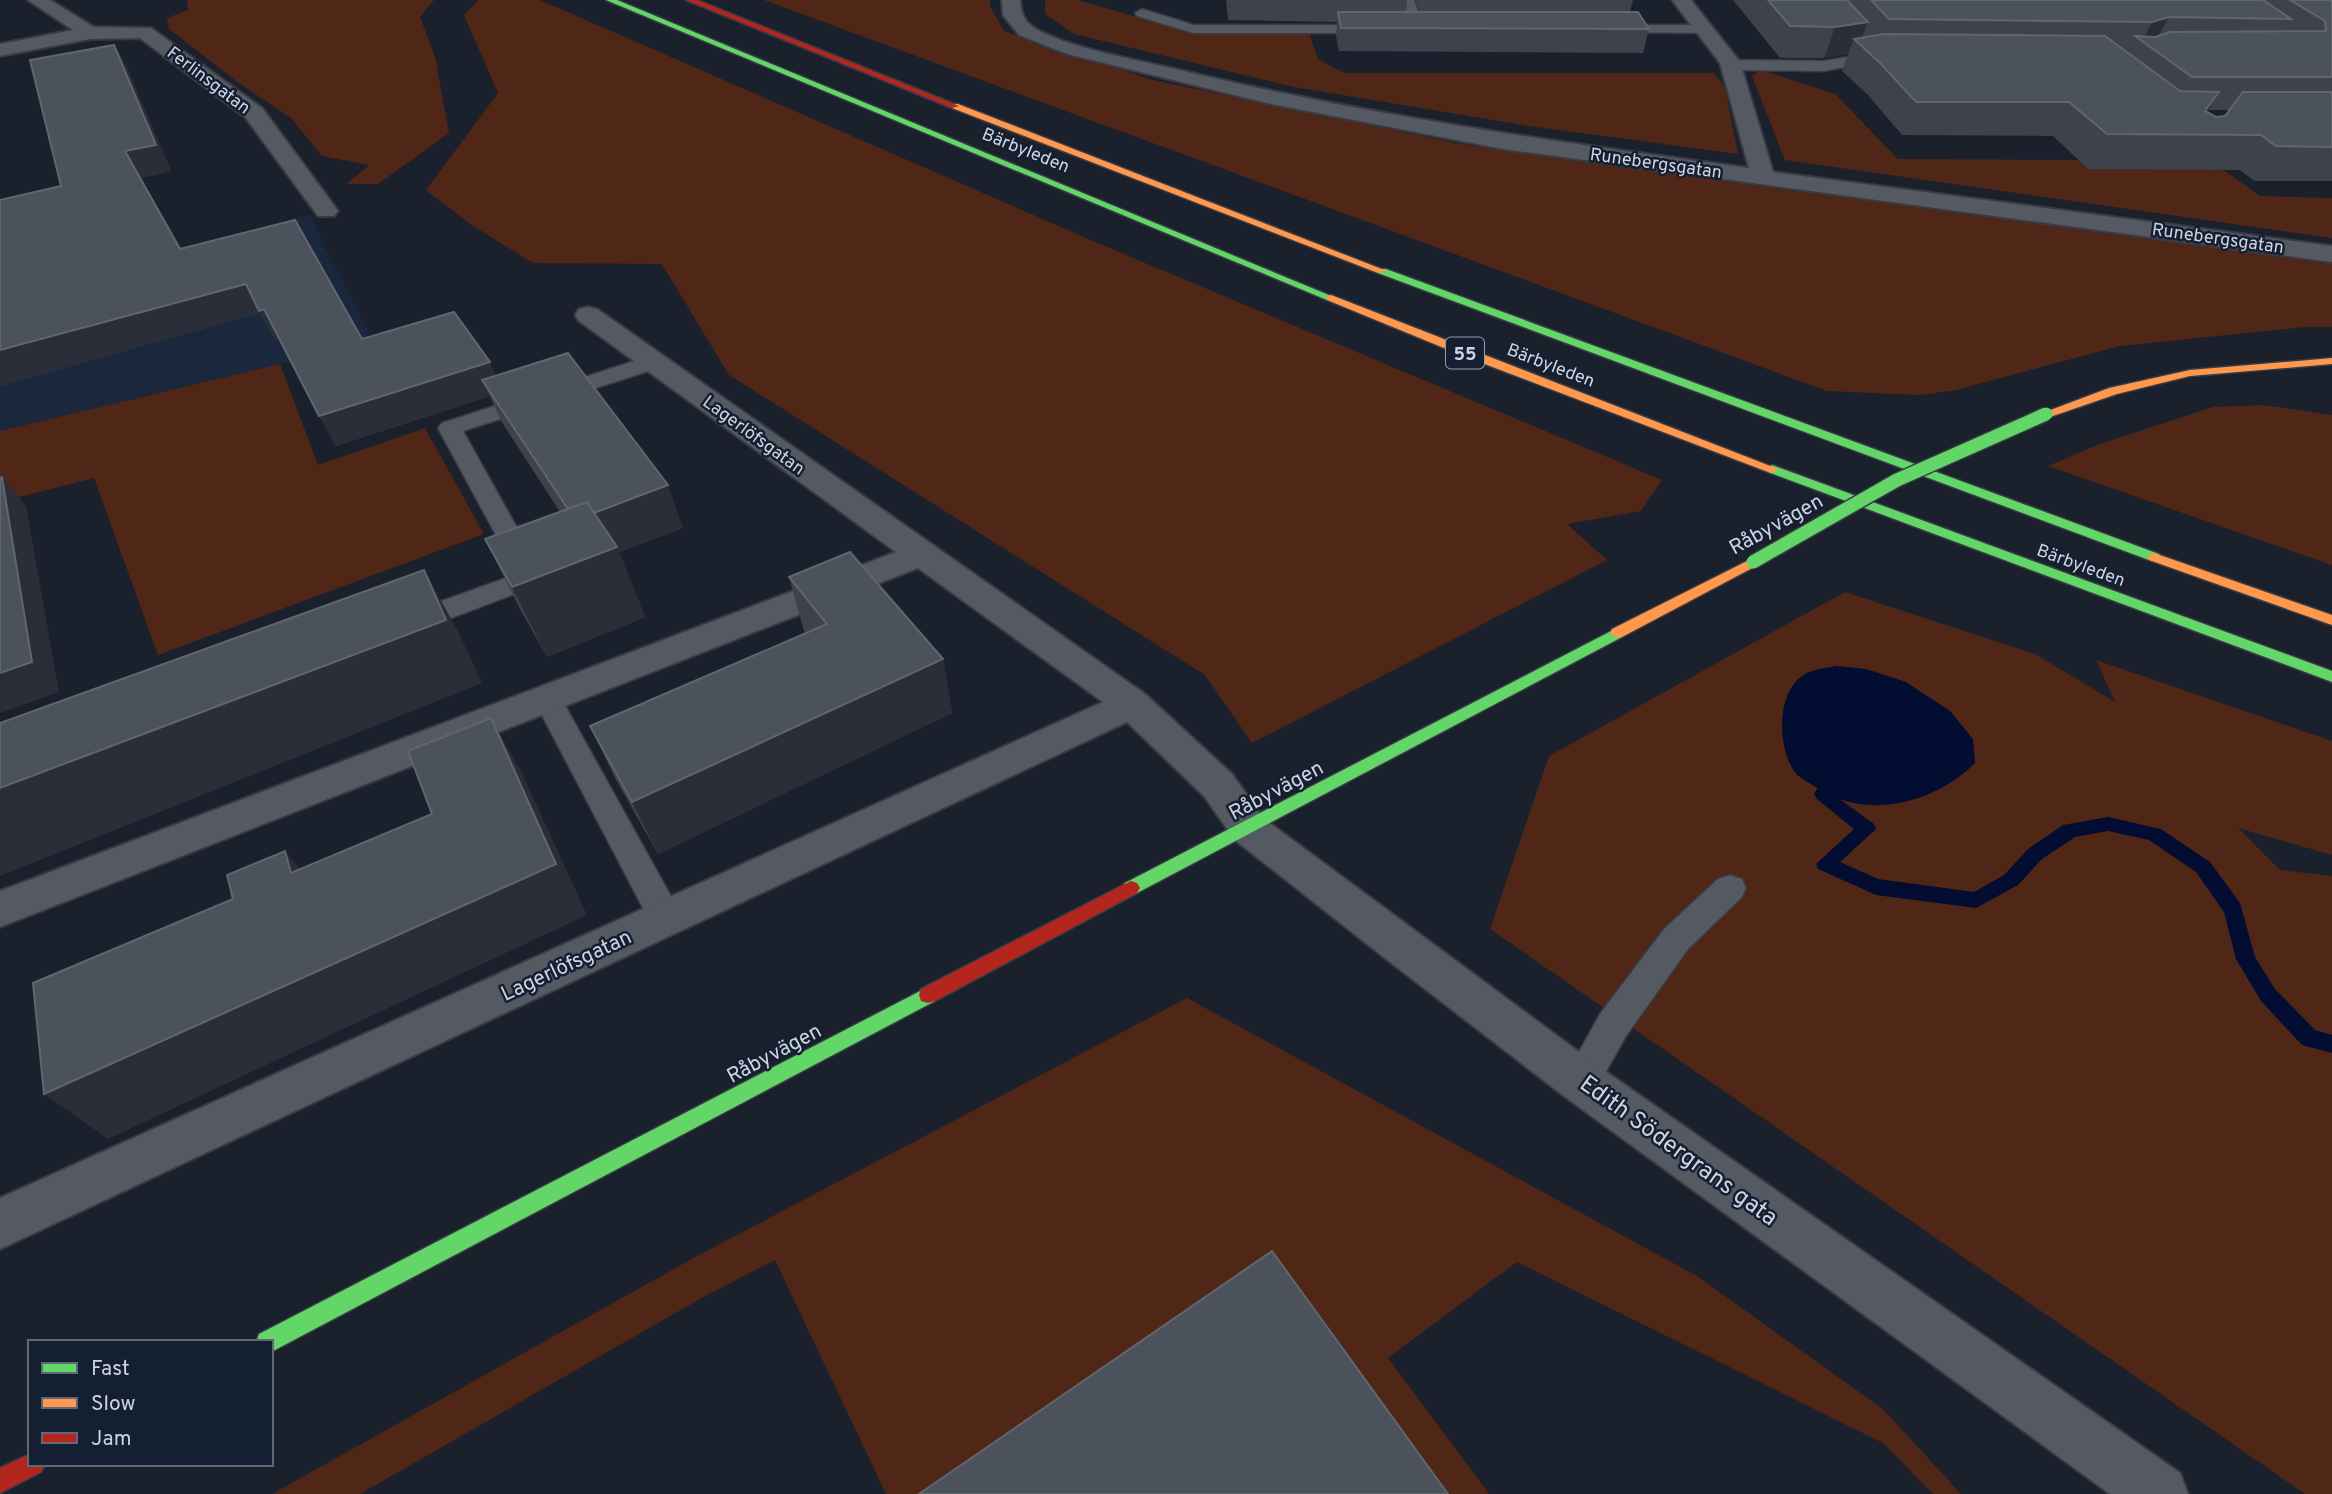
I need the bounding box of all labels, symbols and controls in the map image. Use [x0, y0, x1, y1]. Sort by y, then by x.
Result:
street label: Ferlinsgatan [162, 42, 255, 120]
street label: Bärbyleden [978, 123, 1073, 179]
street label: Runebergsgatan [1588, 144, 1723, 185]
street label: Runebergsgatan [2150, 219, 2285, 260]
road number: 55 [1446, 338, 1484, 368]
street label: Bärbyleden [1503, 339, 1598, 394]
street label: Lagerlöfsgatan [697, 391, 809, 481]
street label: Råbyvägen [1725, 488, 1829, 562]
street label: Bärbyleden [2033, 540, 2128, 593]
street label: Råbyvägen [1225, 755, 1329, 828]
street label: Lagerlöfsgatan [497, 924, 636, 1008]
street label: Råbyvägen [723, 1018, 827, 1091]
street label: Edith Södergrans gata [1573, 1070, 1783, 1234]
legend [28, 1340, 273, 1466]
text: Fast [91, 1356, 130, 1383]
text: Slow [91, 1391, 136, 1418]
text: Jam [91, 1426, 132, 1453]

